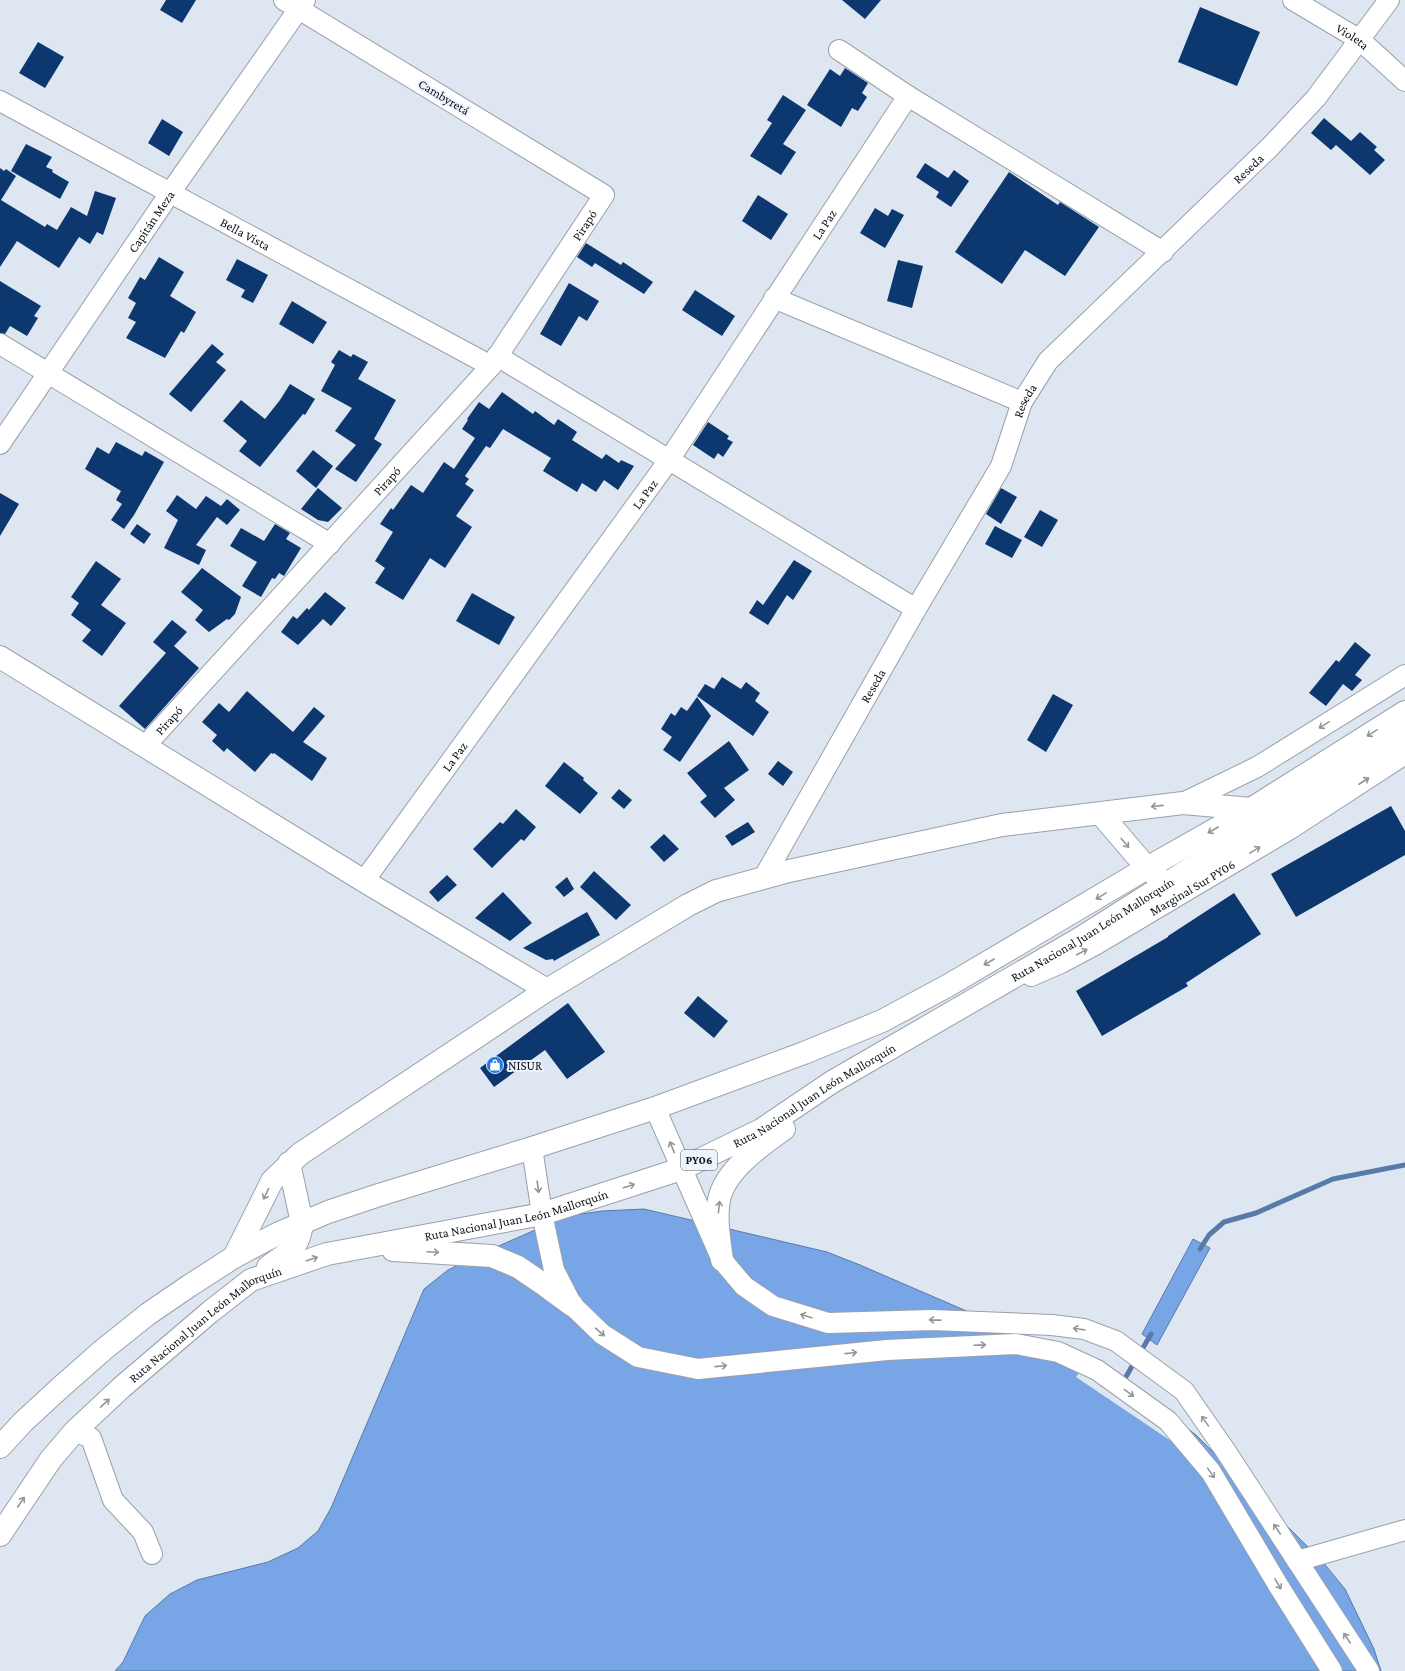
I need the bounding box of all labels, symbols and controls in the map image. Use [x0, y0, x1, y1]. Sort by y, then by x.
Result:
street label: Violeta [1334, 20, 1373, 52]
street label: Cambyretá [416, 76, 472, 118]
street label: Reseda [1230, 150, 1266, 186]
street label: Capitán Meza [125, 187, 177, 255]
street label: La Paz [809, 206, 839, 242]
street label: Pirapó [569, 207, 600, 243]
street label: Bella Vista [218, 214, 273, 253]
street label: Reseda [1010, 381, 1039, 420]
street label: Pirapó [370, 463, 404, 498]
street label: La Paz [629, 476, 660, 512]
street label: Reseda [857, 666, 888, 705]
street label: Pirapó [152, 703, 185, 738]
one-way arrow [1319, 721, 1330, 729]
one-way arrow [1367, 729, 1378, 737]
street label: La Paz [439, 738, 470, 774]
one-way arrow [1358, 777, 1369, 785]
one-way arrow [1151, 803, 1164, 810]
one-way arrow [1207, 827, 1219, 835]
one-way arrow [1120, 837, 1129, 848]
one-way arrow [1249, 846, 1261, 854]
street label: Marginal Sur PY06 [1147, 856, 1237, 919]
street label: Ruta Nacional Juan León Mallorquín [1008, 874, 1176, 984]
one-way arrow [1095, 892, 1107, 900]
one-way arrow [1076, 948, 1088, 955]
one-way arrow [983, 959, 995, 967]
street label: Ruta Nacional Juan León Mallorquín [730, 1040, 898, 1150]
shop icon: NISUR [485, 1055, 505, 1075]
place label: NISUR [508, 1058, 543, 1073]
one-way arrow [668, 1142, 676, 1154]
road number: PY06 [681, 1150, 717, 1170]
one-way arrow [534, 1180, 542, 1193]
one-way arrow [623, 1181, 635, 1189]
street label: Ruta Nacional Juan León Mallorquín [423, 1186, 610, 1243]
one-way arrow [262, 1188, 269, 1200]
one-way arrow [715, 1201, 722, 1214]
one-way arrow [426, 1249, 439, 1256]
one-way arrow [305, 1255, 318, 1262]
street label: Ruta Nacional Juan León Mallorquín [126, 1263, 283, 1385]
one-way arrow [800, 1312, 813, 1319]
one-way arrow [929, 1316, 942, 1324]
one-way arrow [1073, 1325, 1086, 1333]
one-way arrow [595, 1328, 606, 1337]
one-way arrow [973, 1342, 986, 1349]
one-way arrow [844, 1350, 857, 1357]
one-way arrow [714, 1363, 727, 1370]
one-way arrow [1123, 1389, 1134, 1397]
one-way arrow [100, 1398, 110, 1408]
one-way arrow [1201, 1416, 1209, 1427]
one-way arrow [1207, 1467, 1215, 1478]
one-way arrow [17, 1497, 25, 1508]
one-way arrow [1272, 1523, 1280, 1535]
one-way arrow [1274, 1578, 1282, 1590]
one-way arrow [1343, 1632, 1351, 1644]

